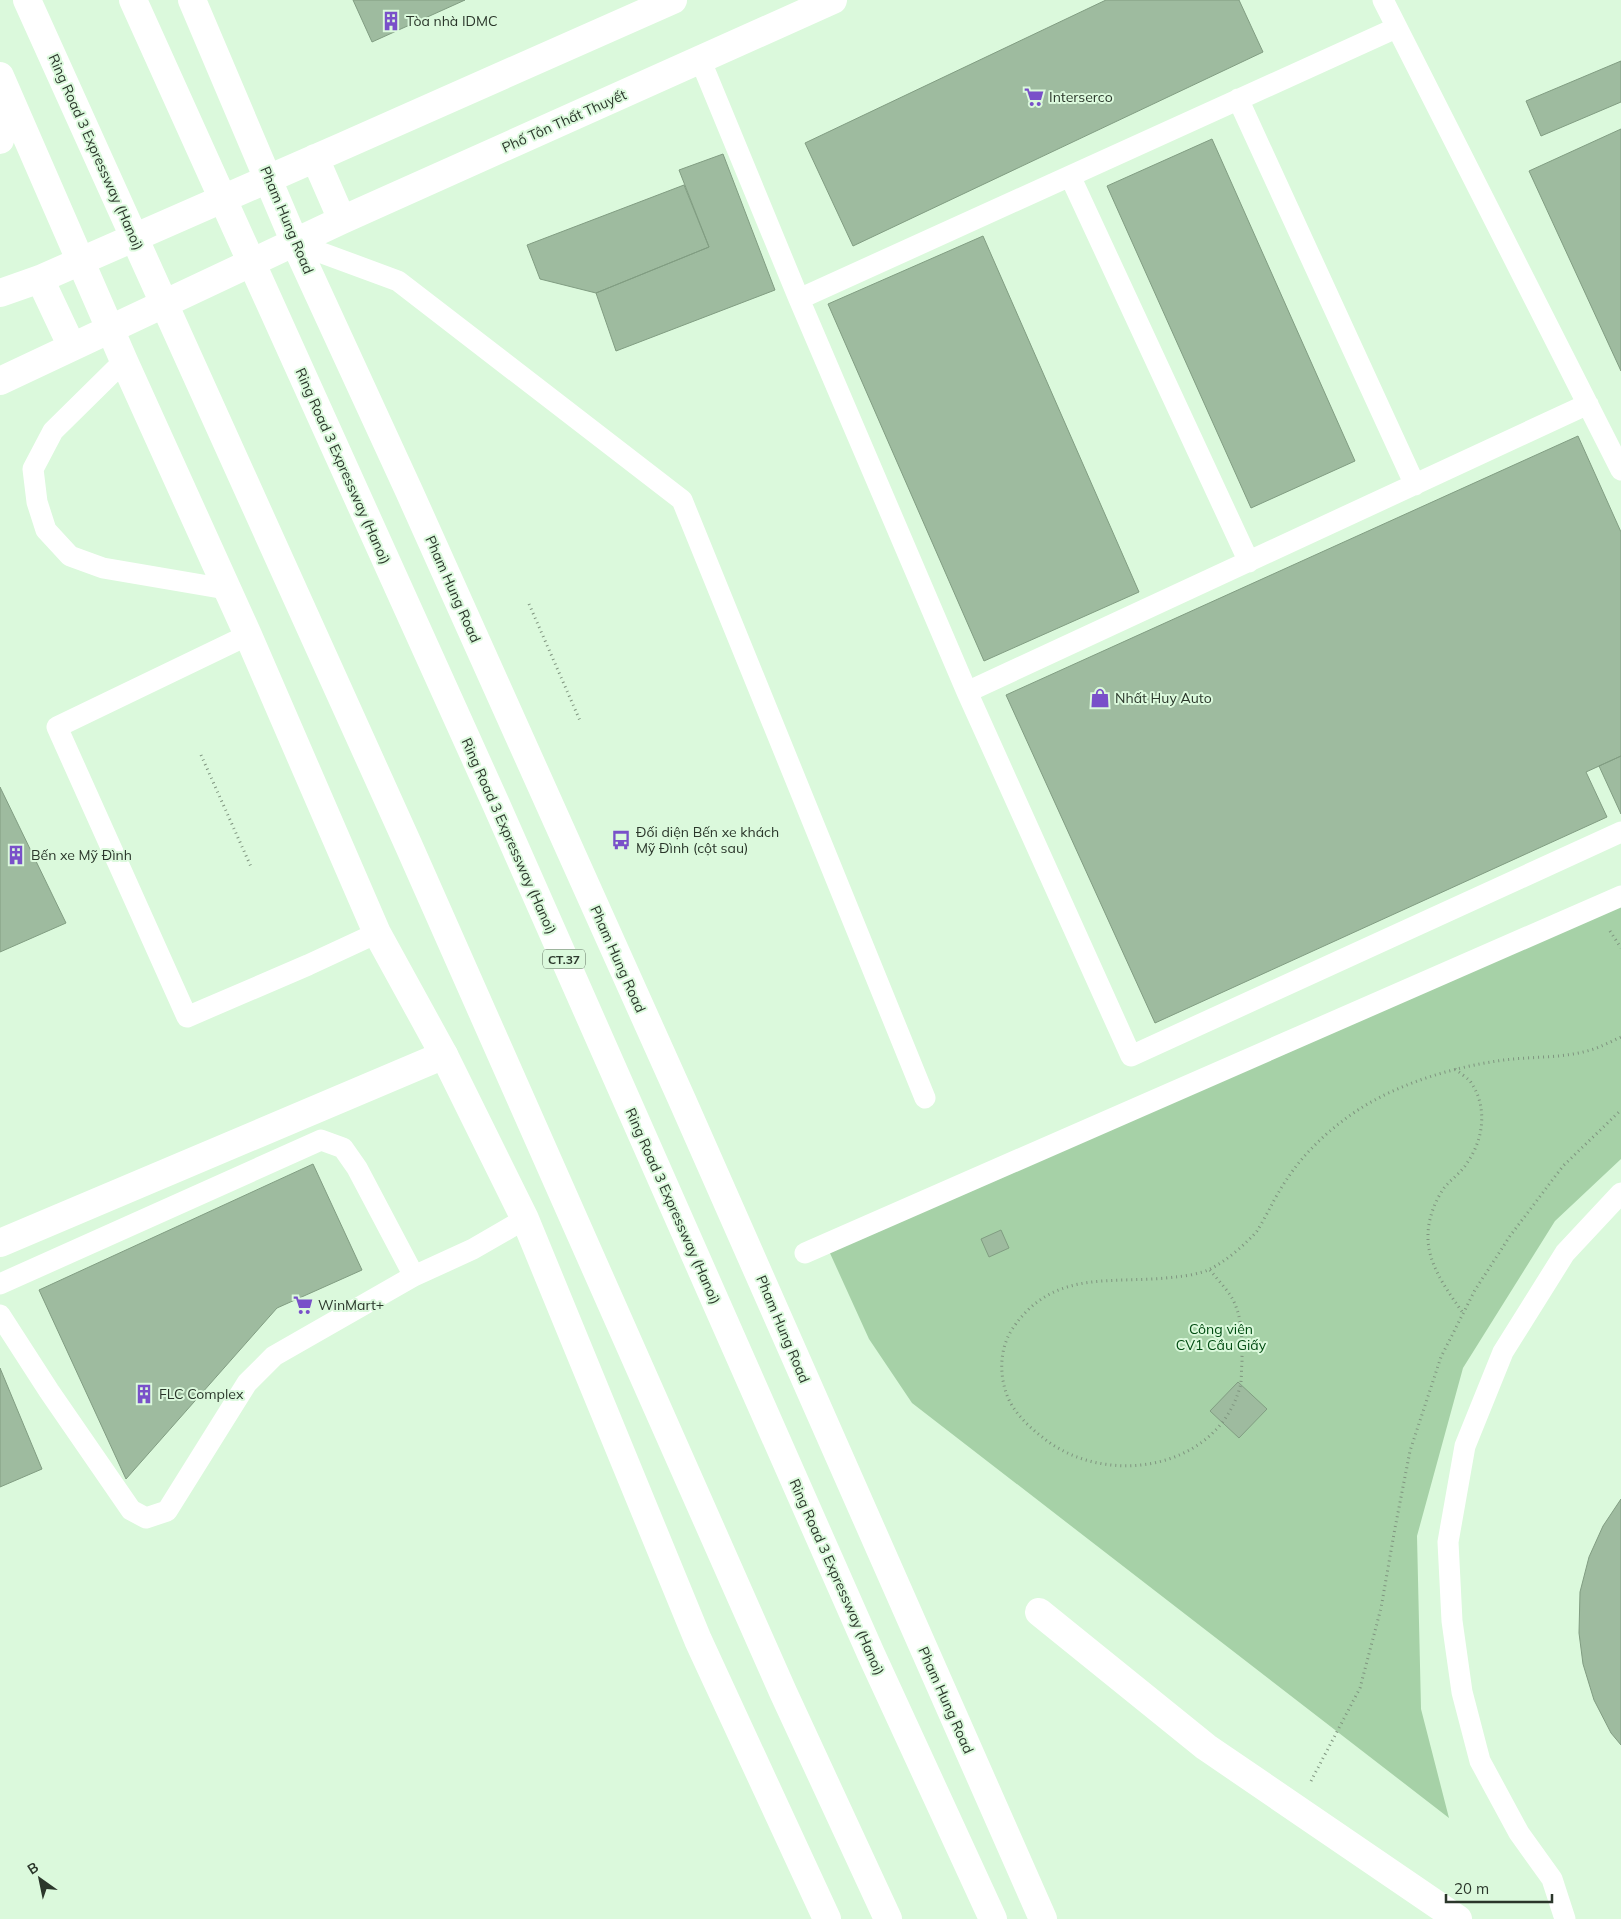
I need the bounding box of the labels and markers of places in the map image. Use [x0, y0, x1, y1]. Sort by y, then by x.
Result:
building icon: Tòa nhà IDMC [380, 10, 402, 32]
place label: Tòa nhà IDMC [406, 12, 498, 30]
supermarket icon: Interserco [1023, 86, 1045, 108]
place label: Interserco [1049, 88, 1113, 106]
shop icon: Nhất Huy Auto [1089, 687, 1111, 709]
place label: Nhất Huy Auto [1115, 689, 1212, 707]
place label: Đối diện Bến xe khách Mỹ Đình (cột sau) [636, 823, 779, 857]
bus stop icon: Đối diện Bến xe khách Mỹ Đình (cột sau) [610, 829, 632, 851]
building icon: Bến xe Mỹ Đình [5, 844, 27, 866]
place label: Bến xe Mỹ Đình [31, 846, 132, 864]
supermarket icon: WinMart+ [292, 1294, 314, 1316]
place label: WinMart+ [318, 1296, 384, 1314]
building icon: FLC Complex [133, 1383, 155, 1405]
place label: FLC Complex [159, 1385, 244, 1403]

